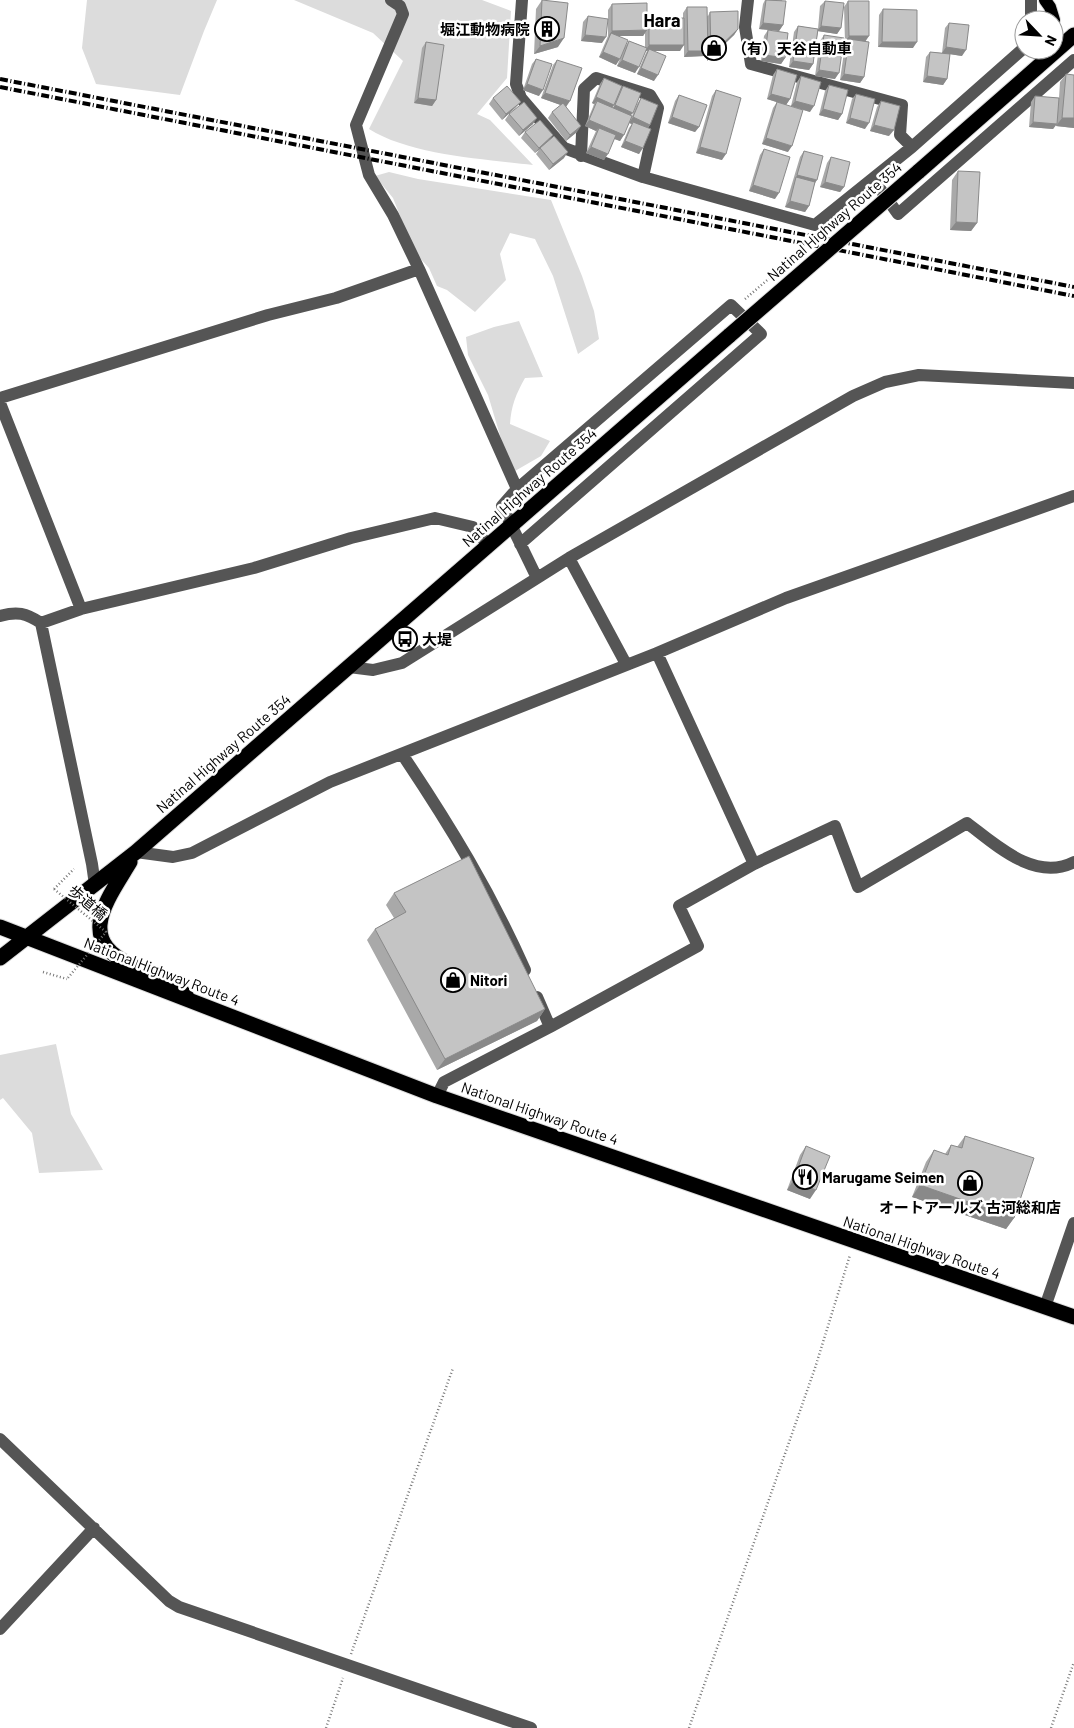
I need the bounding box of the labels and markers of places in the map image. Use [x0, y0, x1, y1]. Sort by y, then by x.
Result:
building icon: 堀江動物病院 [534, 16, 560, 42]
place label: 堀江動物病院 [440, 20, 530, 38]
shop icon: （有）天谷自動車 [701, 35, 727, 61]
place label: （有）天谷自動車 [732, 39, 852, 57]
bus stop icon: 大堤 [392, 626, 418, 652]
place label: 大堤 [422, 630, 452, 648]
shop icon: Nitori [440, 967, 466, 993]
place label: Nitori [470, 971, 507, 989]
restaurant icon: Marugame Seimen [792, 1164, 818, 1190]
place label: Marugame Seimen [822, 1168, 944, 1186]
shop icon: オートアールズ 古河総和店 [957, 1170, 983, 1196]
place label: オートアールズ 古河総和店 [879, 1198, 1061, 1216]

